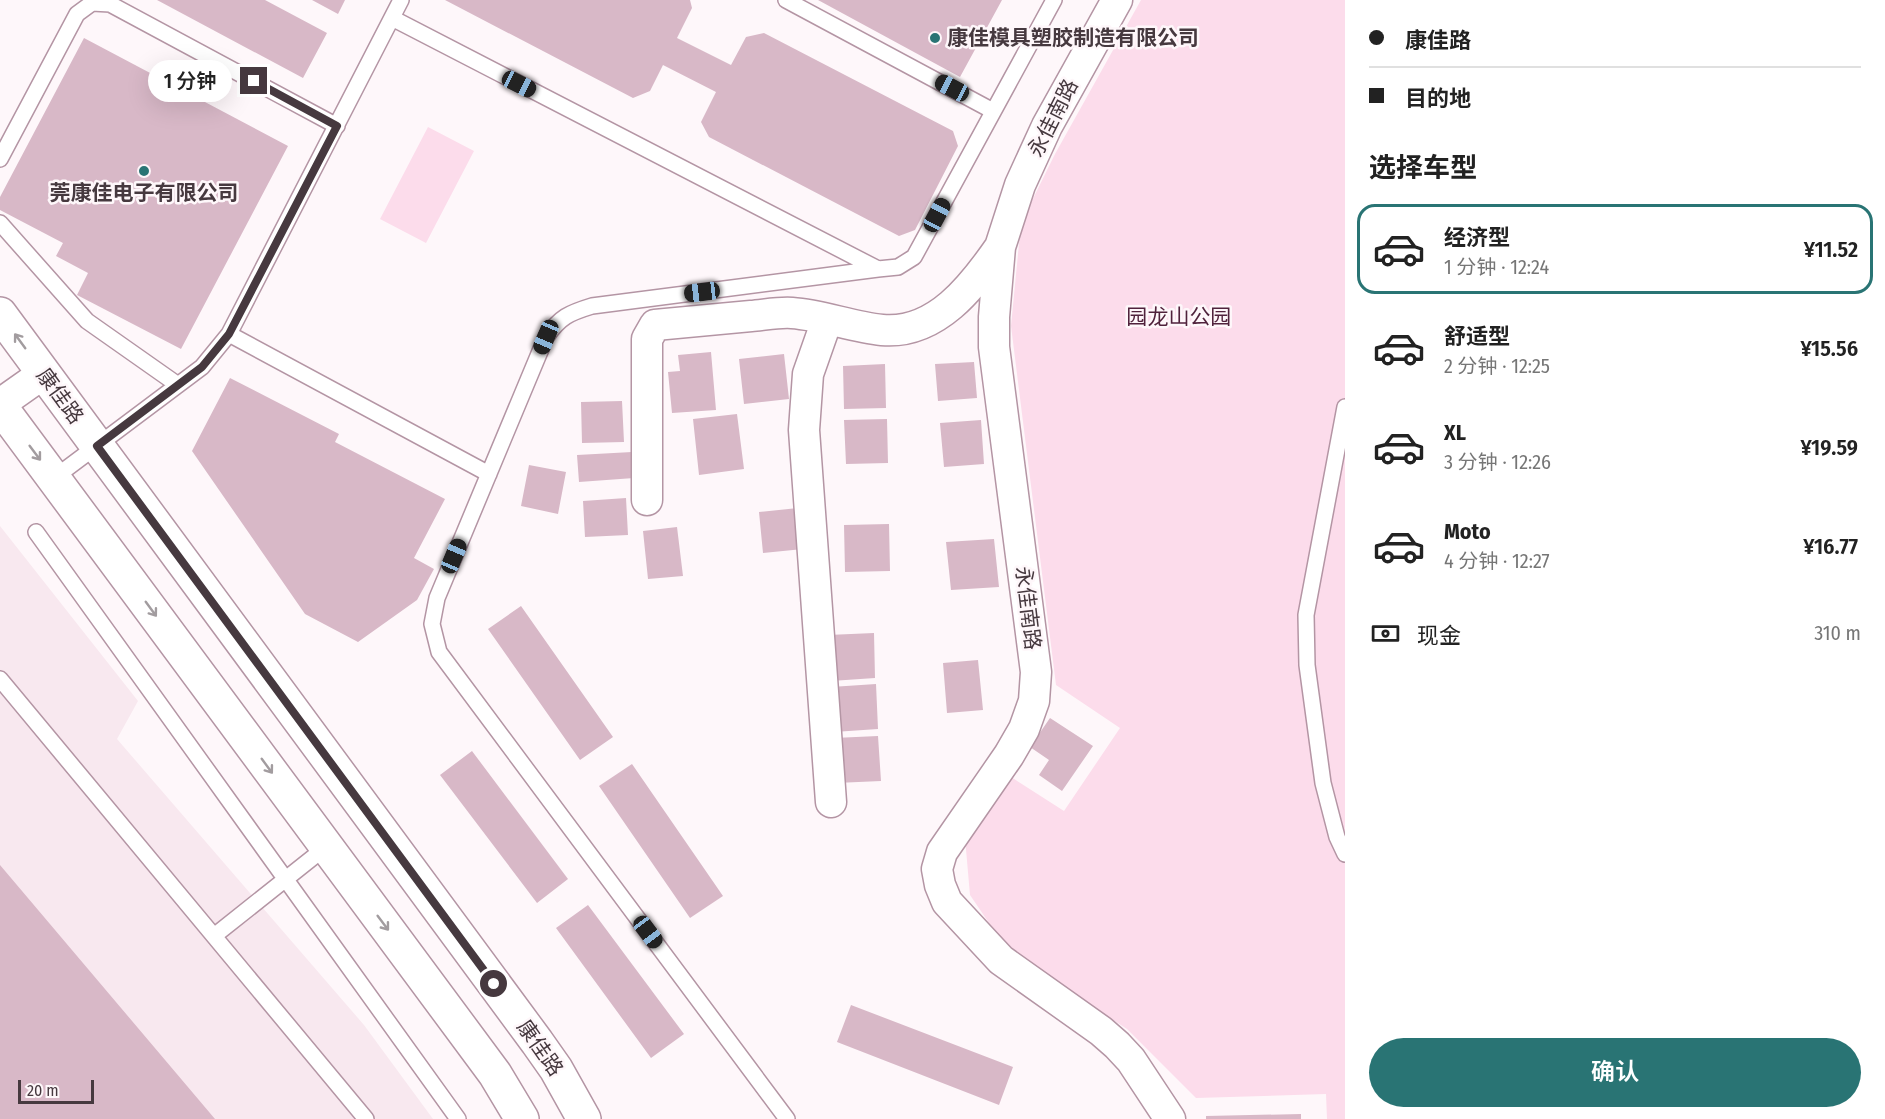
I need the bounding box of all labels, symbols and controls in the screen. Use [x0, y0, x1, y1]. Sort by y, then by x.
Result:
place label: 康佳模具塑胶制造有限公司 [947, 25, 1199, 51]
text: 康佳路 [1405, 27, 1471, 54]
marker: 康佳模具塑胶制造有限公司 [928, 31, 942, 45]
callout: 1 分钟 [149, 60, 233, 102]
route end [240, 67, 267, 94]
car [499, 68, 539, 100]
text: 1 分钟 [164, 69, 216, 93]
car [932, 72, 972, 104]
street label: 永佳南路 [1022, 75, 1084, 161]
text: 目的地 [1405, 85, 1471, 112]
text: 选择车型 [1369, 152, 1477, 184]
marker: 莞康佳电子有限公司 [137, 164, 151, 178]
place label: 莞康佳电子有限公司 [50, 180, 239, 206]
car [921, 195, 953, 235]
icon: car [1372, 222, 1426, 276]
text: 经济型 [1444, 224, 1510, 251]
text: ¥11.52 [1804, 236, 1858, 263]
text: 1 分钟 · 12:24 [1444, 255, 1549, 279]
car [683, 281, 721, 303]
park label: 园龙山公园 [1127, 304, 1232, 330]
car [531, 317, 561, 357]
icon: car [1372, 321, 1426, 375]
text: 舒适型 [1444, 323, 1510, 350]
one-way arrow [14, 334, 26, 350]
text: ¥15.56 [1800, 335, 1858, 362]
text: 2 分钟 · 12:25 [1444, 354, 1550, 378]
street label: 康佳路 [31, 363, 89, 429]
text: XL [1444, 419, 1466, 446]
icon: car [1372, 420, 1426, 474]
text: ¥19.59 [1800, 434, 1858, 461]
one-way arrow [29, 444, 41, 460]
text: 3 分钟 · 12:26 [1444, 450, 1551, 474]
text: Moto [1444, 518, 1491, 545]
icon: car [1372, 519, 1426, 573]
text: ¥16.77 [1803, 533, 1858, 560]
car [439, 536, 469, 576]
text: 4 分钟 · 12:27 [1444, 549, 1550, 573]
street label: 永佳南路 [1010, 565, 1046, 651]
one-way arrow [145, 601, 157, 617]
icon: cash [1369, 617, 1402, 650]
text: 310 m [1814, 621, 1861, 645]
text: 现金 [1417, 622, 1461, 649]
one-way arrow [261, 758, 273, 774]
car [630, 912, 666, 952]
one-way arrow [376, 915, 389, 931]
route start [480, 970, 507, 997]
street label: 康佳路 [511, 1015, 569, 1081]
button: 确认 [1369, 1038, 1861, 1107]
scale bar [18, 1077, 94, 1104]
text: 20 m [27, 1081, 58, 1100]

